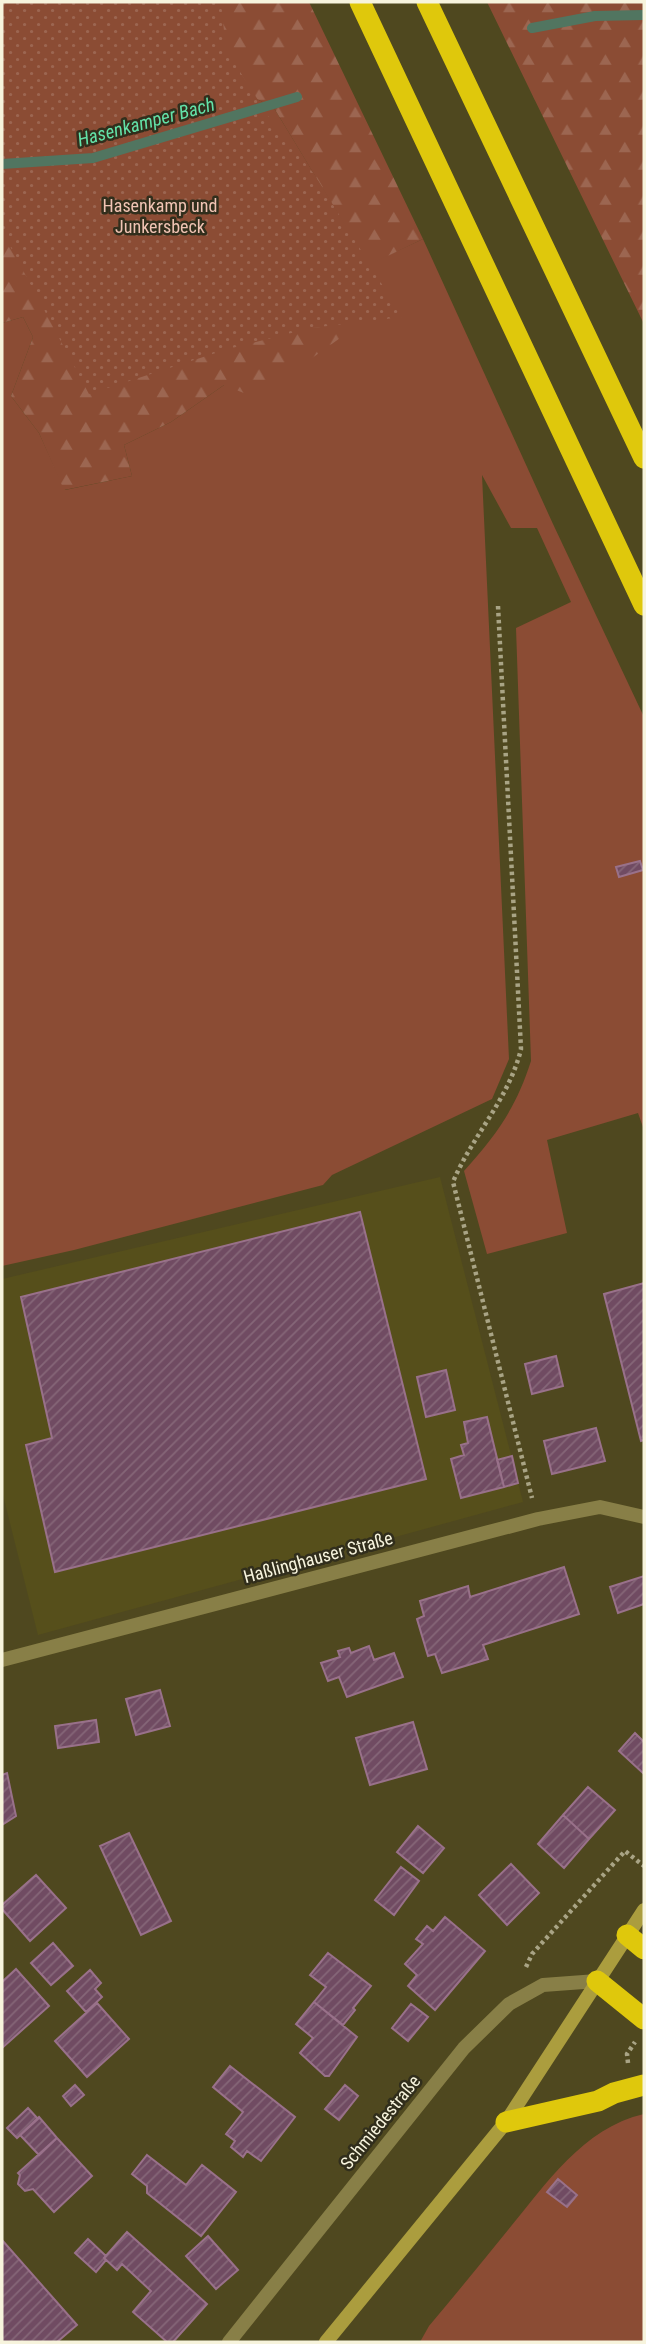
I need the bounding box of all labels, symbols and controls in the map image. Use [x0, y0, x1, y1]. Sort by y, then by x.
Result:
water label: Hasenkamper Bach [75, 93, 217, 151]
park label: Hasenkamp und Junkersbeck [103, 195, 217, 237]
street label: Haßlinghauser Straße [241, 1527, 395, 1587]
street label: Schmiedestraße [336, 2071, 424, 2173]

